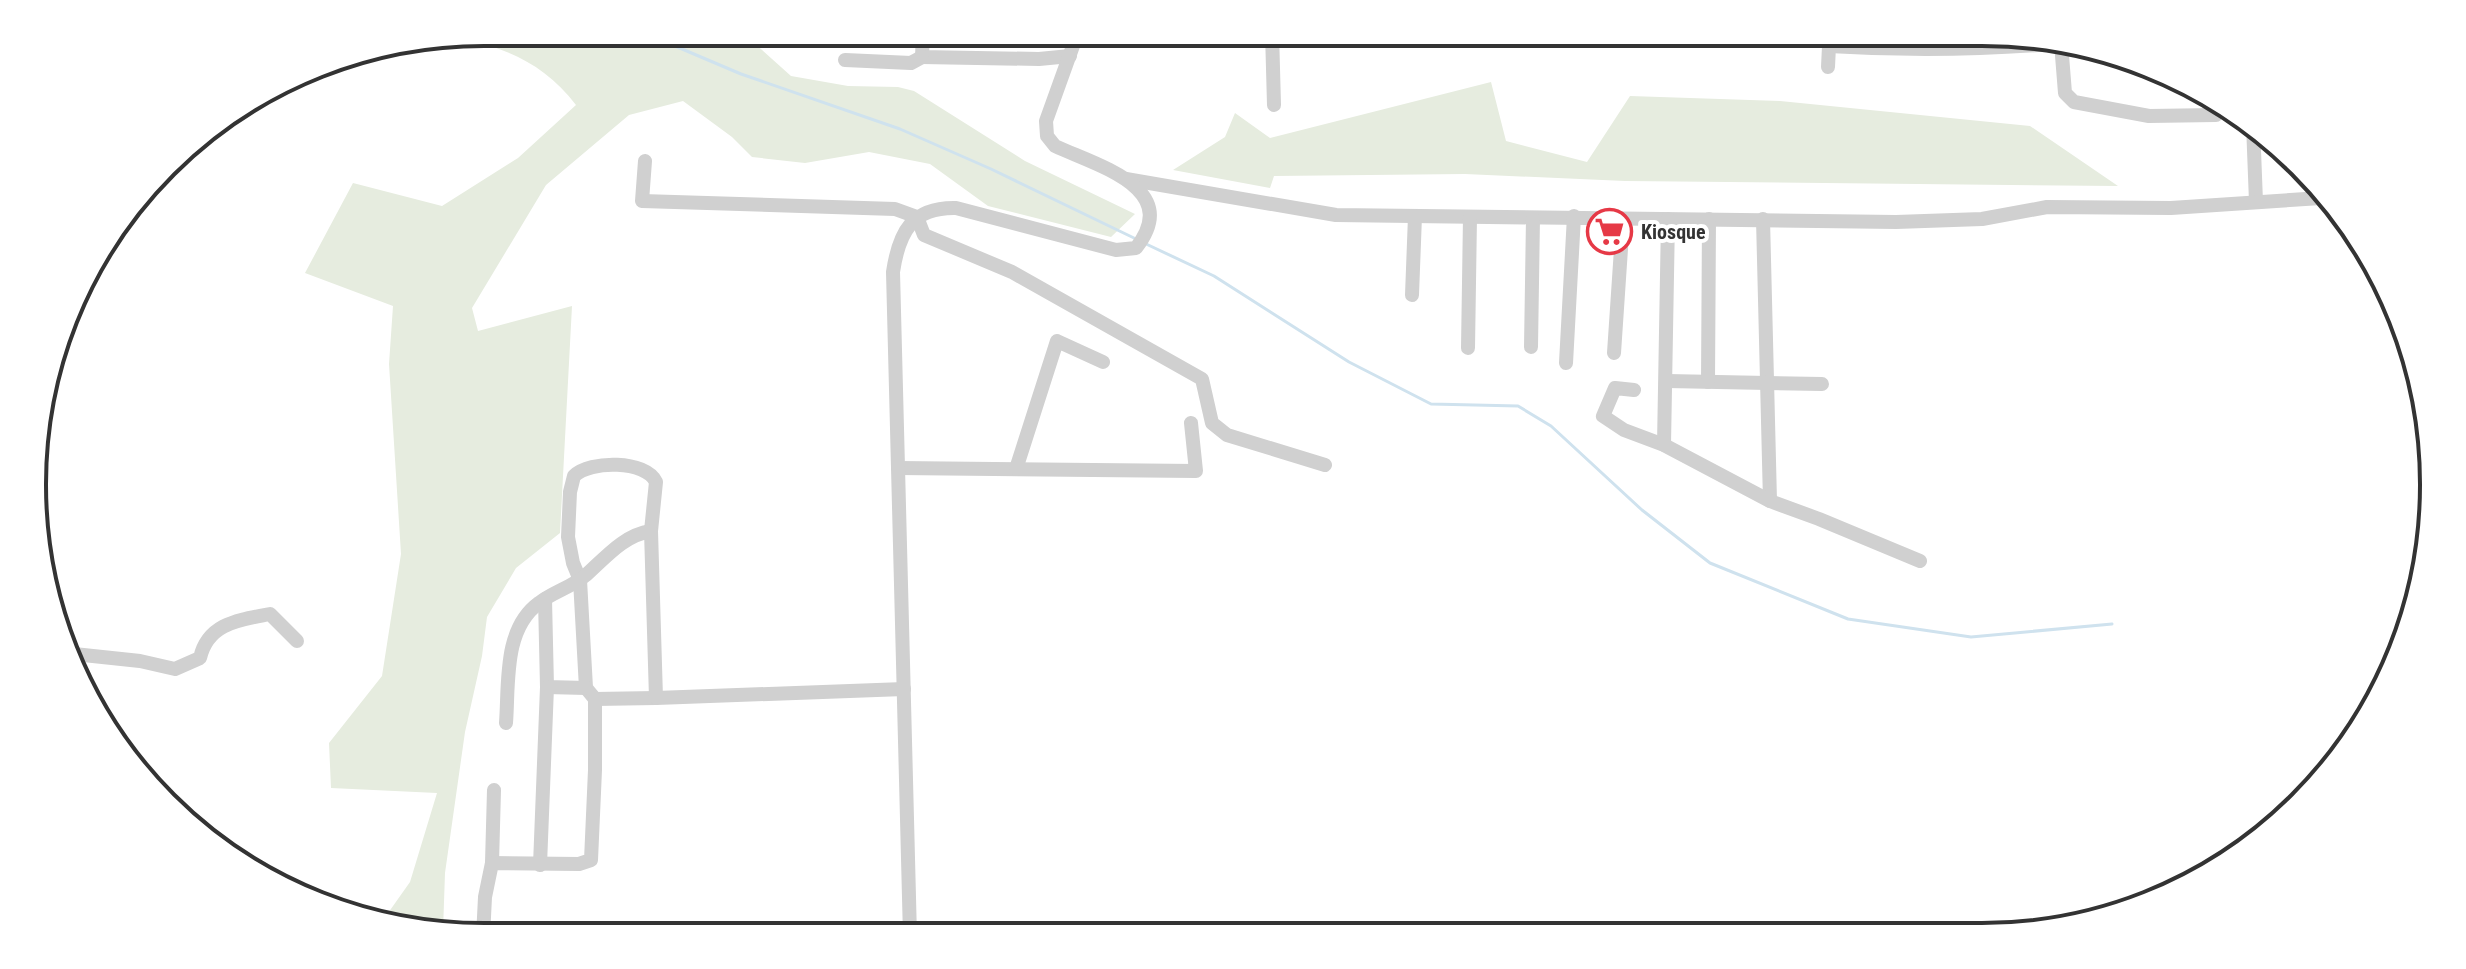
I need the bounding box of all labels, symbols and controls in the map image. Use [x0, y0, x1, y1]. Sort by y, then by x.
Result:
supermarket icon: Kiosque [1586, 208, 1634, 256]
place label: Kiosque [1641, 220, 1705, 244]

